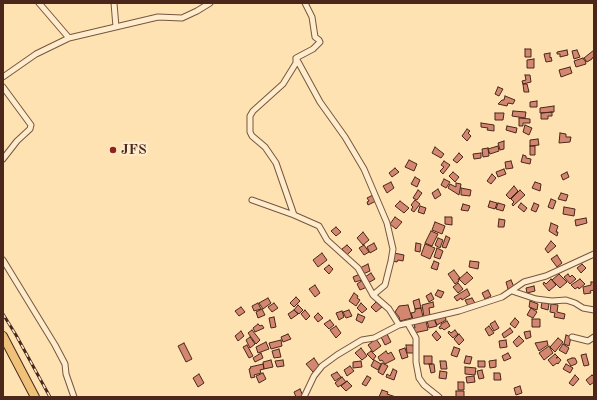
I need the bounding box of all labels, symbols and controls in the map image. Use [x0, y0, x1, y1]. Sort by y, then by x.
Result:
place label: JFS [121, 142, 147, 158]
marker: JFS [108, 145, 118, 155]

